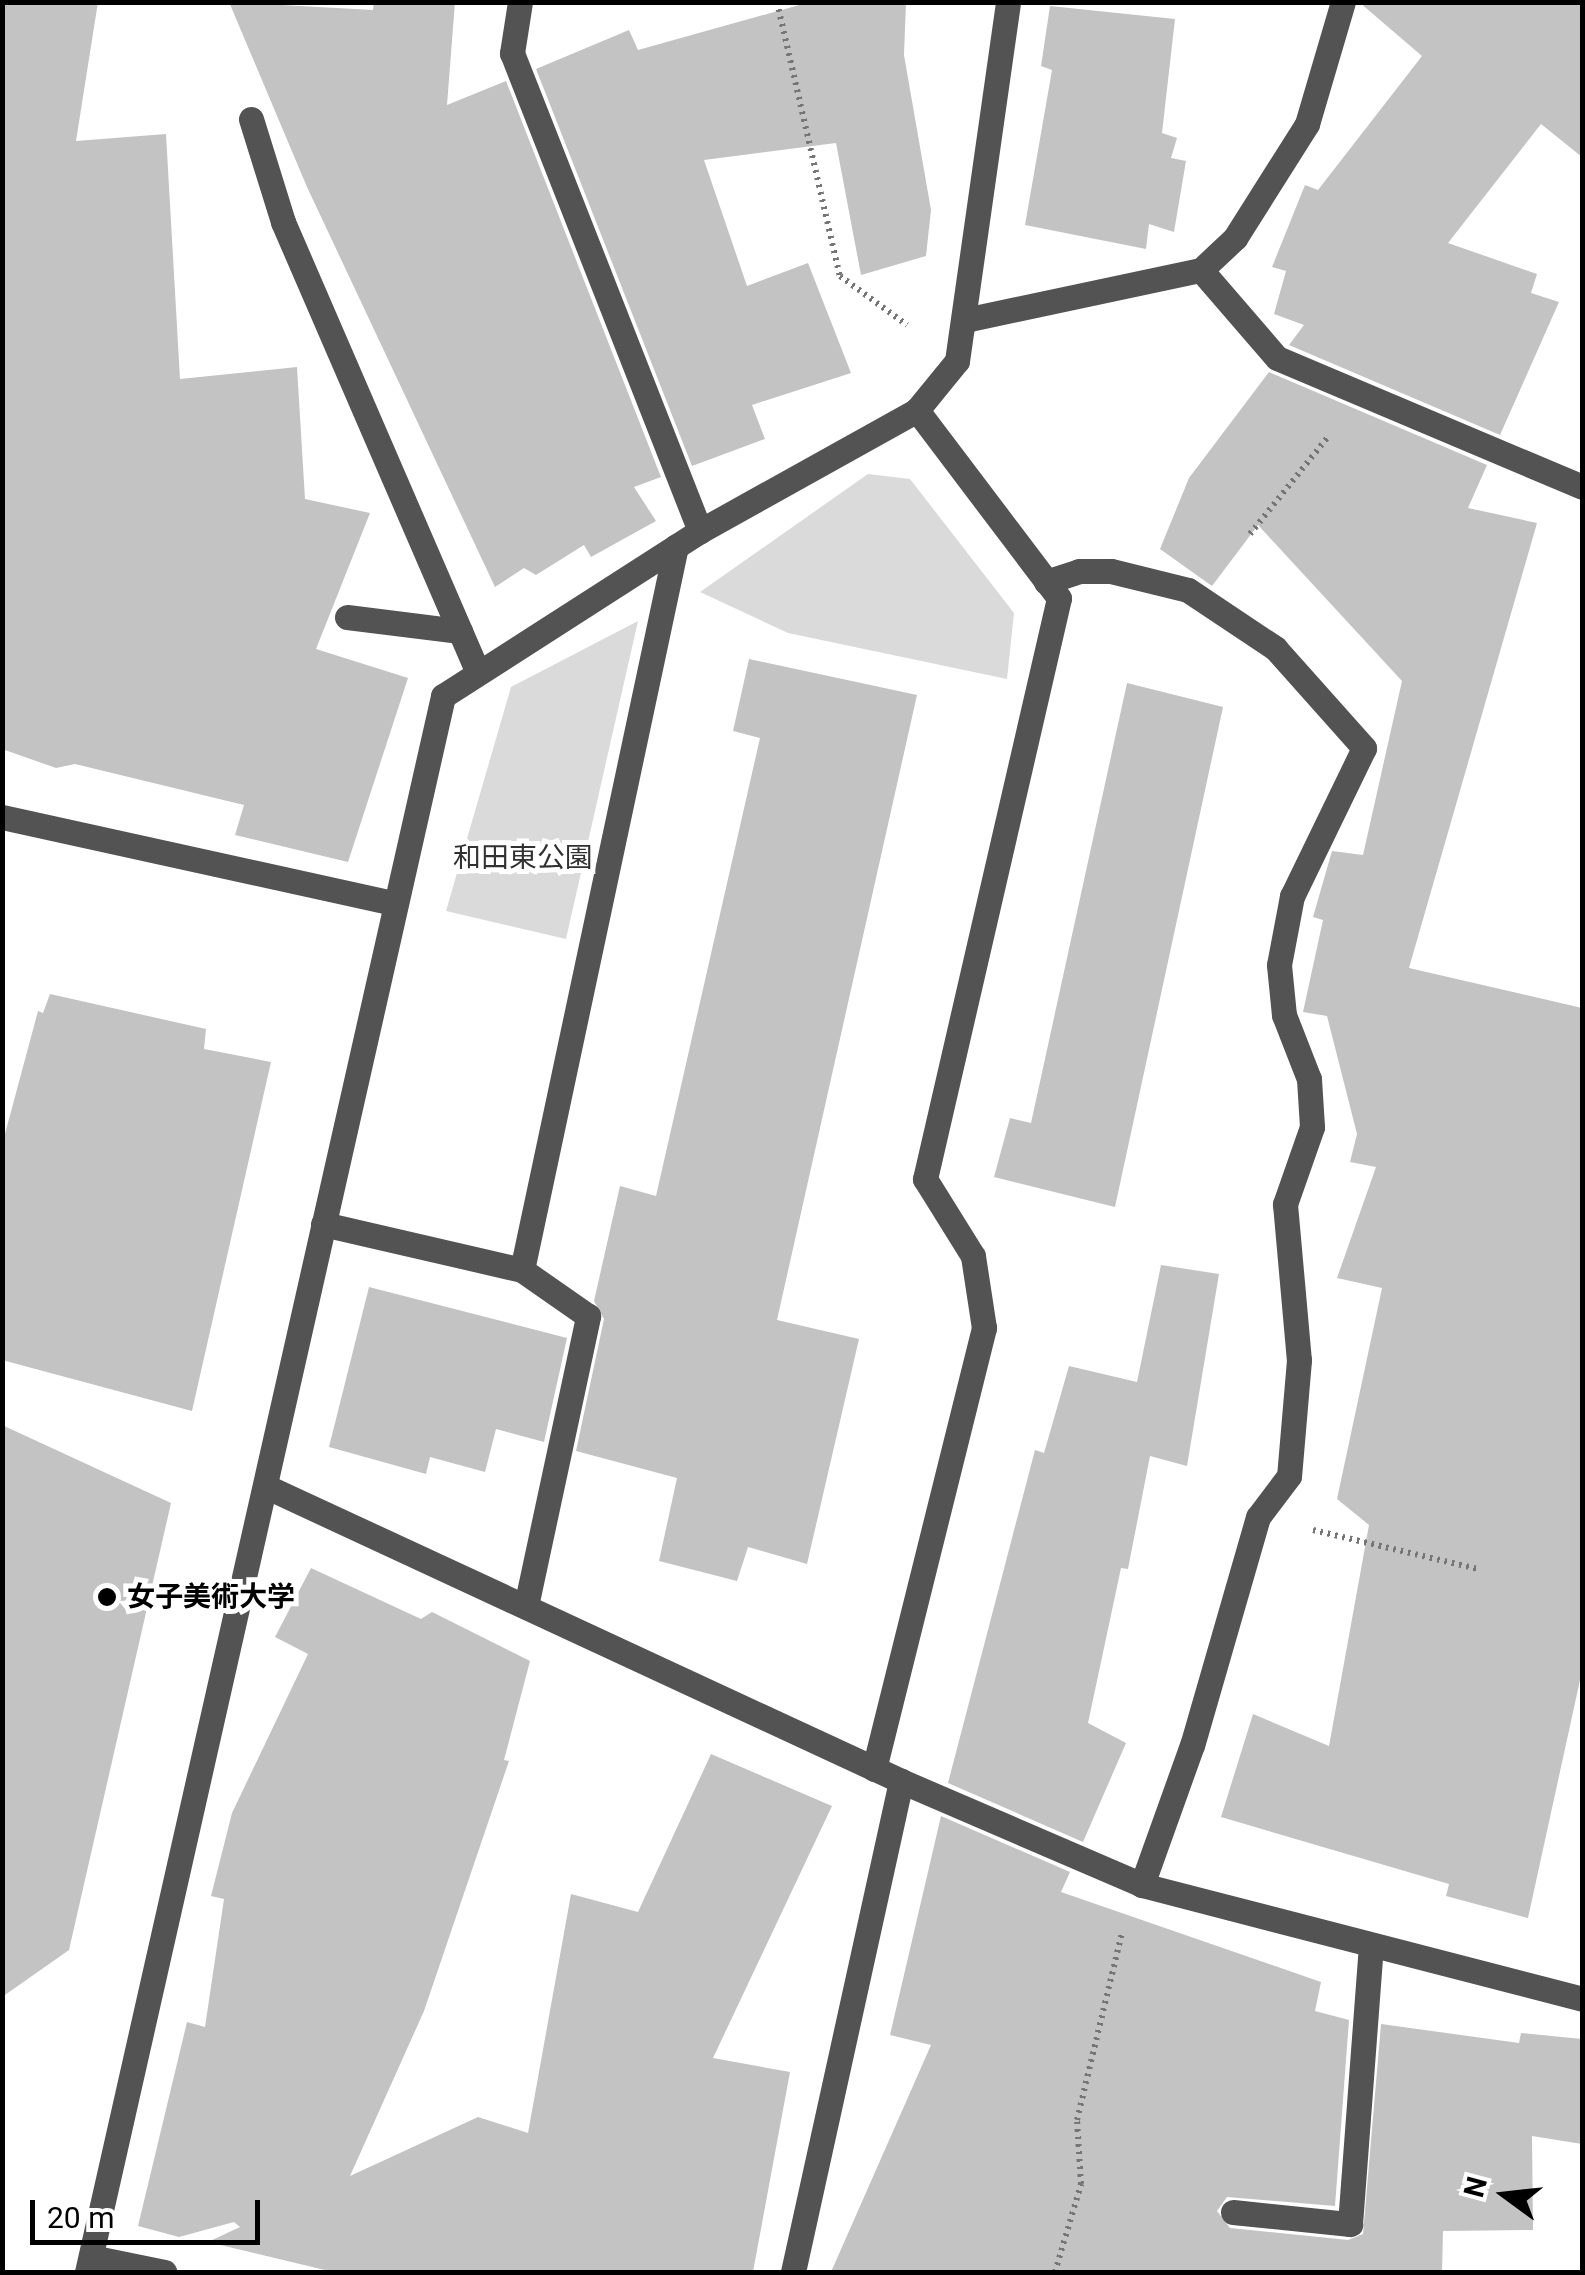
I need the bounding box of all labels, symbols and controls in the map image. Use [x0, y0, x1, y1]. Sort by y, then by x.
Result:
park label: 和田東公園 [453, 841, 593, 875]
place label: 女子美術大学 [127, 1580, 295, 1614]
marker: 女子美術大学 [96, 1586, 118, 1608]
north arrow [1455, 2145, 1555, 2245]
text: N [1457, 2173, 1494, 2201]
scale bar [35, 2180, 265, 2242]
text: 20 m [47, 2200, 114, 2235]

